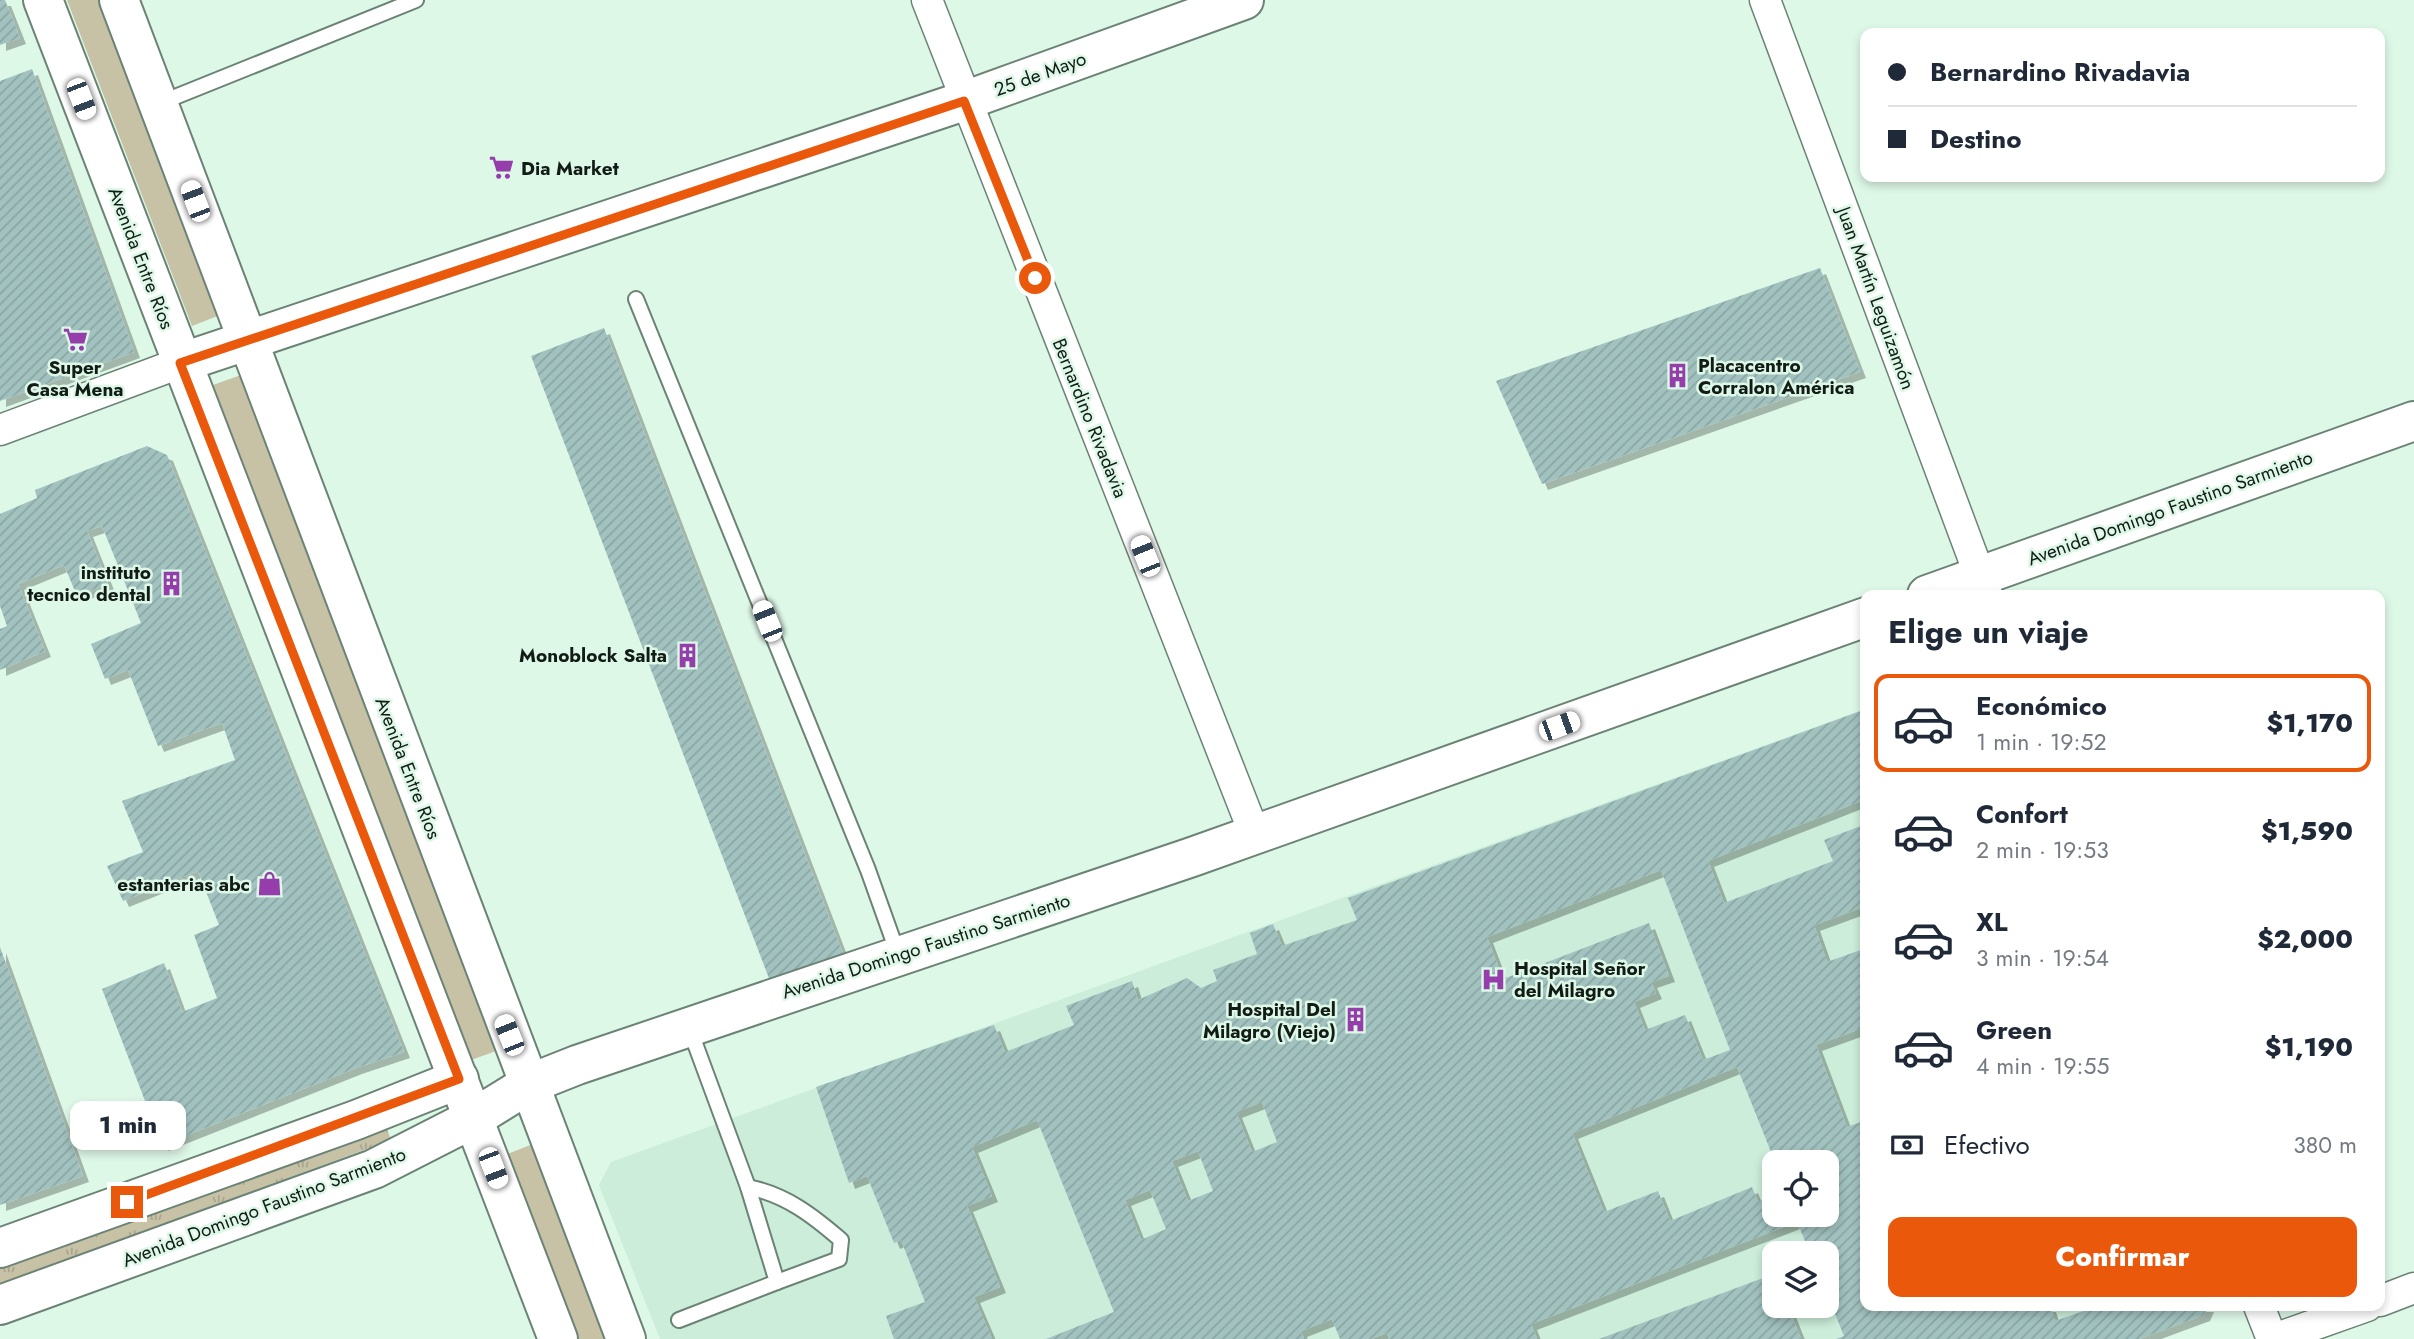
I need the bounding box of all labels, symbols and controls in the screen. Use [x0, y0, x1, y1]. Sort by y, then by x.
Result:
street label: 25 de Mayo [990, 45, 1090, 103]
text: Bernardino Rivadavia [1930, 53, 2190, 91]
car [64, 76, 99, 122]
text: Destino [1930, 120, 2022, 158]
supermarket icon: Dia Market [487, 154, 515, 182]
place label: Dia Market [521, 155, 619, 182]
car [178, 178, 213, 224]
street label: Avenida Entre Ríos [101, 183, 181, 333]
street label: Juan Martín Leguizamón [1829, 200, 1922, 393]
route start [1019, 262, 1051, 294]
supermarket icon: Super Casa Mena [61, 325, 89, 353]
street label: Bernardino Rivadavia [1046, 334, 1134, 502]
place label: Placacentro Corralon América [1698, 352, 1854, 401]
place label: Super Casa Mena [26, 354, 124, 403]
building icon: Placacentro Corralon América [1664, 362, 1692, 390]
street label: Avenida Domingo Faustino Sarmiento [2024, 444, 2316, 572]
car [1128, 533, 1163, 579]
place label: instituto tecnico dental [27, 559, 151, 608]
building icon: instituto tecnico dental [157, 569, 185, 597]
car [750, 598, 785, 644]
text: Elige un viaje [1888, 609, 2089, 655]
building icon: Monoblock Salta [673, 641, 701, 669]
place label: Monoblock Salta [519, 642, 667, 669]
text: Económico [1976, 687, 2107, 725]
icon: car [1892, 692, 1955, 755]
street label: Avenida Entre Ríos [368, 693, 448, 843]
text: $1,170 [2267, 704, 2353, 742]
car [1536, 709, 1583, 743]
text: 1 min · 19:52 [1976, 725, 2107, 759]
text: Confort [1976, 795, 2068, 833]
icon: car [1892, 800, 1955, 863]
text: $1,590 [2261, 812, 2353, 850]
text: 2 min · 19:53 [1976, 833, 2109, 867]
shop icon: estanterias abc [256, 870, 284, 898]
place label: estanterias abc [117, 871, 250, 898]
street label: Avenida Domingo Faustino Sarmiento [778, 887, 1074, 1005]
text: XL [1976, 903, 2008, 941]
icon: car [1892, 908, 1955, 971]
text: $2,000 [2257, 920, 2353, 958]
text: 3 min · 19:54 [1976, 941, 2109, 975]
place label: Hospital Señor del Milagro [1514, 955, 1646, 1004]
hospital icon: Hospital Señor del Milagro [1480, 965, 1508, 993]
place label: Hospital Del Milagro (Viejo) [1203, 996, 1336, 1045]
building icon: Hospital Del Milagro (Viejo) [1342, 1006, 1370, 1034]
text: Green [1976, 1011, 2052, 1049]
car [492, 1012, 527, 1058]
icon: car [1892, 1016, 1955, 1079]
text: $1,190 [2265, 1028, 2353, 1066]
text: 4 min · 19:55 [1976, 1049, 2109, 1083]
callout: 1 min [69, 1100, 185, 1150]
text: 1 min [99, 1108, 157, 1142]
icon: cash [1888, 1126, 1926, 1164]
text: Efectivo [1944, 1126, 2030, 1164]
text: 380 m [2293, 1128, 2357, 1162]
street label: Avenida Domingo Faustino Sarmiento [118, 1140, 410, 1274]
car [476, 1145, 511, 1191]
map controls [1762, 1150, 1839, 1318]
button: locate [1762, 1150, 1839, 1227]
route end [111, 1186, 143, 1218]
button: Confirmar [1888, 1217, 2357, 1297]
button: layers [1762, 1241, 1839, 1318]

